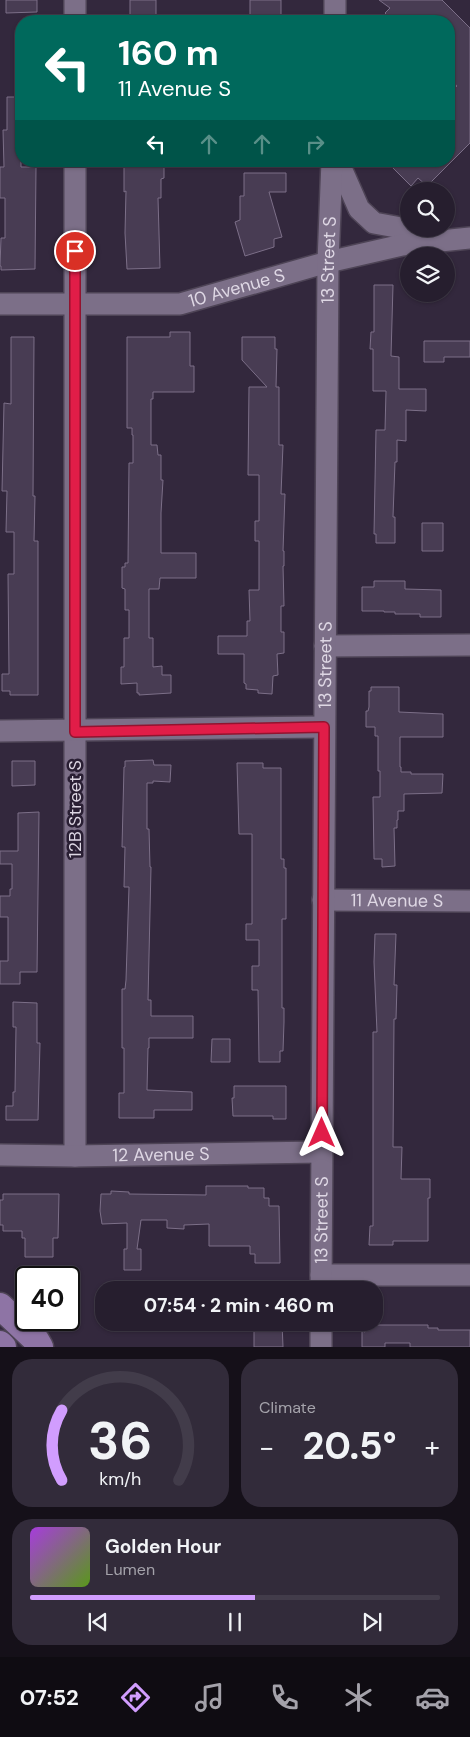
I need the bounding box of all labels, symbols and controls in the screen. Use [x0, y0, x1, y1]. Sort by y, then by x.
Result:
text: 160 m [118, 30, 219, 76]
icon: left [35, 35, 100, 100]
text: 11 Avenue S [118, 74, 231, 103]
icon: left [142, 130, 170, 158]
icon: ahead [195, 130, 223, 158]
icon: ahead [248, 130, 276, 158]
icon: right [301, 130, 329, 158]
map controls [400, 182, 455, 302]
button: search [400, 182, 455, 237]
street label: 13 Street S [316, 216, 342, 304]
pin [54, 230, 96, 272]
icon: arrive [61, 237, 89, 265]
button: layers [400, 247, 455, 302]
street label: 10 Avenue S [186, 263, 288, 313]
street label: 13 Street S [313, 621, 338, 709]
street label: 12B Street S [63, 760, 87, 858]
street label: 11 Avenue S [351, 888, 443, 913]
position arrow [295, 1106, 347, 1158]
street label: 12 Avenue S [112, 1142, 210, 1167]
street label: 13 Street S [309, 1176, 334, 1264]
speed limit sign: 40 [15, 1266, 80, 1331]
text: 07:54 · 2 min · 460 m [144, 1293, 334, 1318]
text: Climate [259, 1397, 316, 1418]
text: 36 [88, 1407, 153, 1475]
text: 20.5° [302, 1421, 397, 1471]
text: − [259, 1429, 274, 1466]
text: + [425, 1429, 440, 1466]
text: km/h [99, 1467, 142, 1491]
text: Golden Hour [105, 1534, 221, 1559]
text: Lumen [105, 1559, 155, 1580]
icon: previous [84, 1608, 112, 1636]
icon: pause [221, 1608, 249, 1636]
icon: next [358, 1608, 386, 1636]
icon: directions [118, 1680, 153, 1715]
icon: music [192, 1680, 227, 1715]
icon: phone [267, 1680, 302, 1715]
icon: climate [341, 1680, 376, 1715]
icon: car [415, 1680, 450, 1715]
text: 07:52 [20, 1683, 79, 1712]

